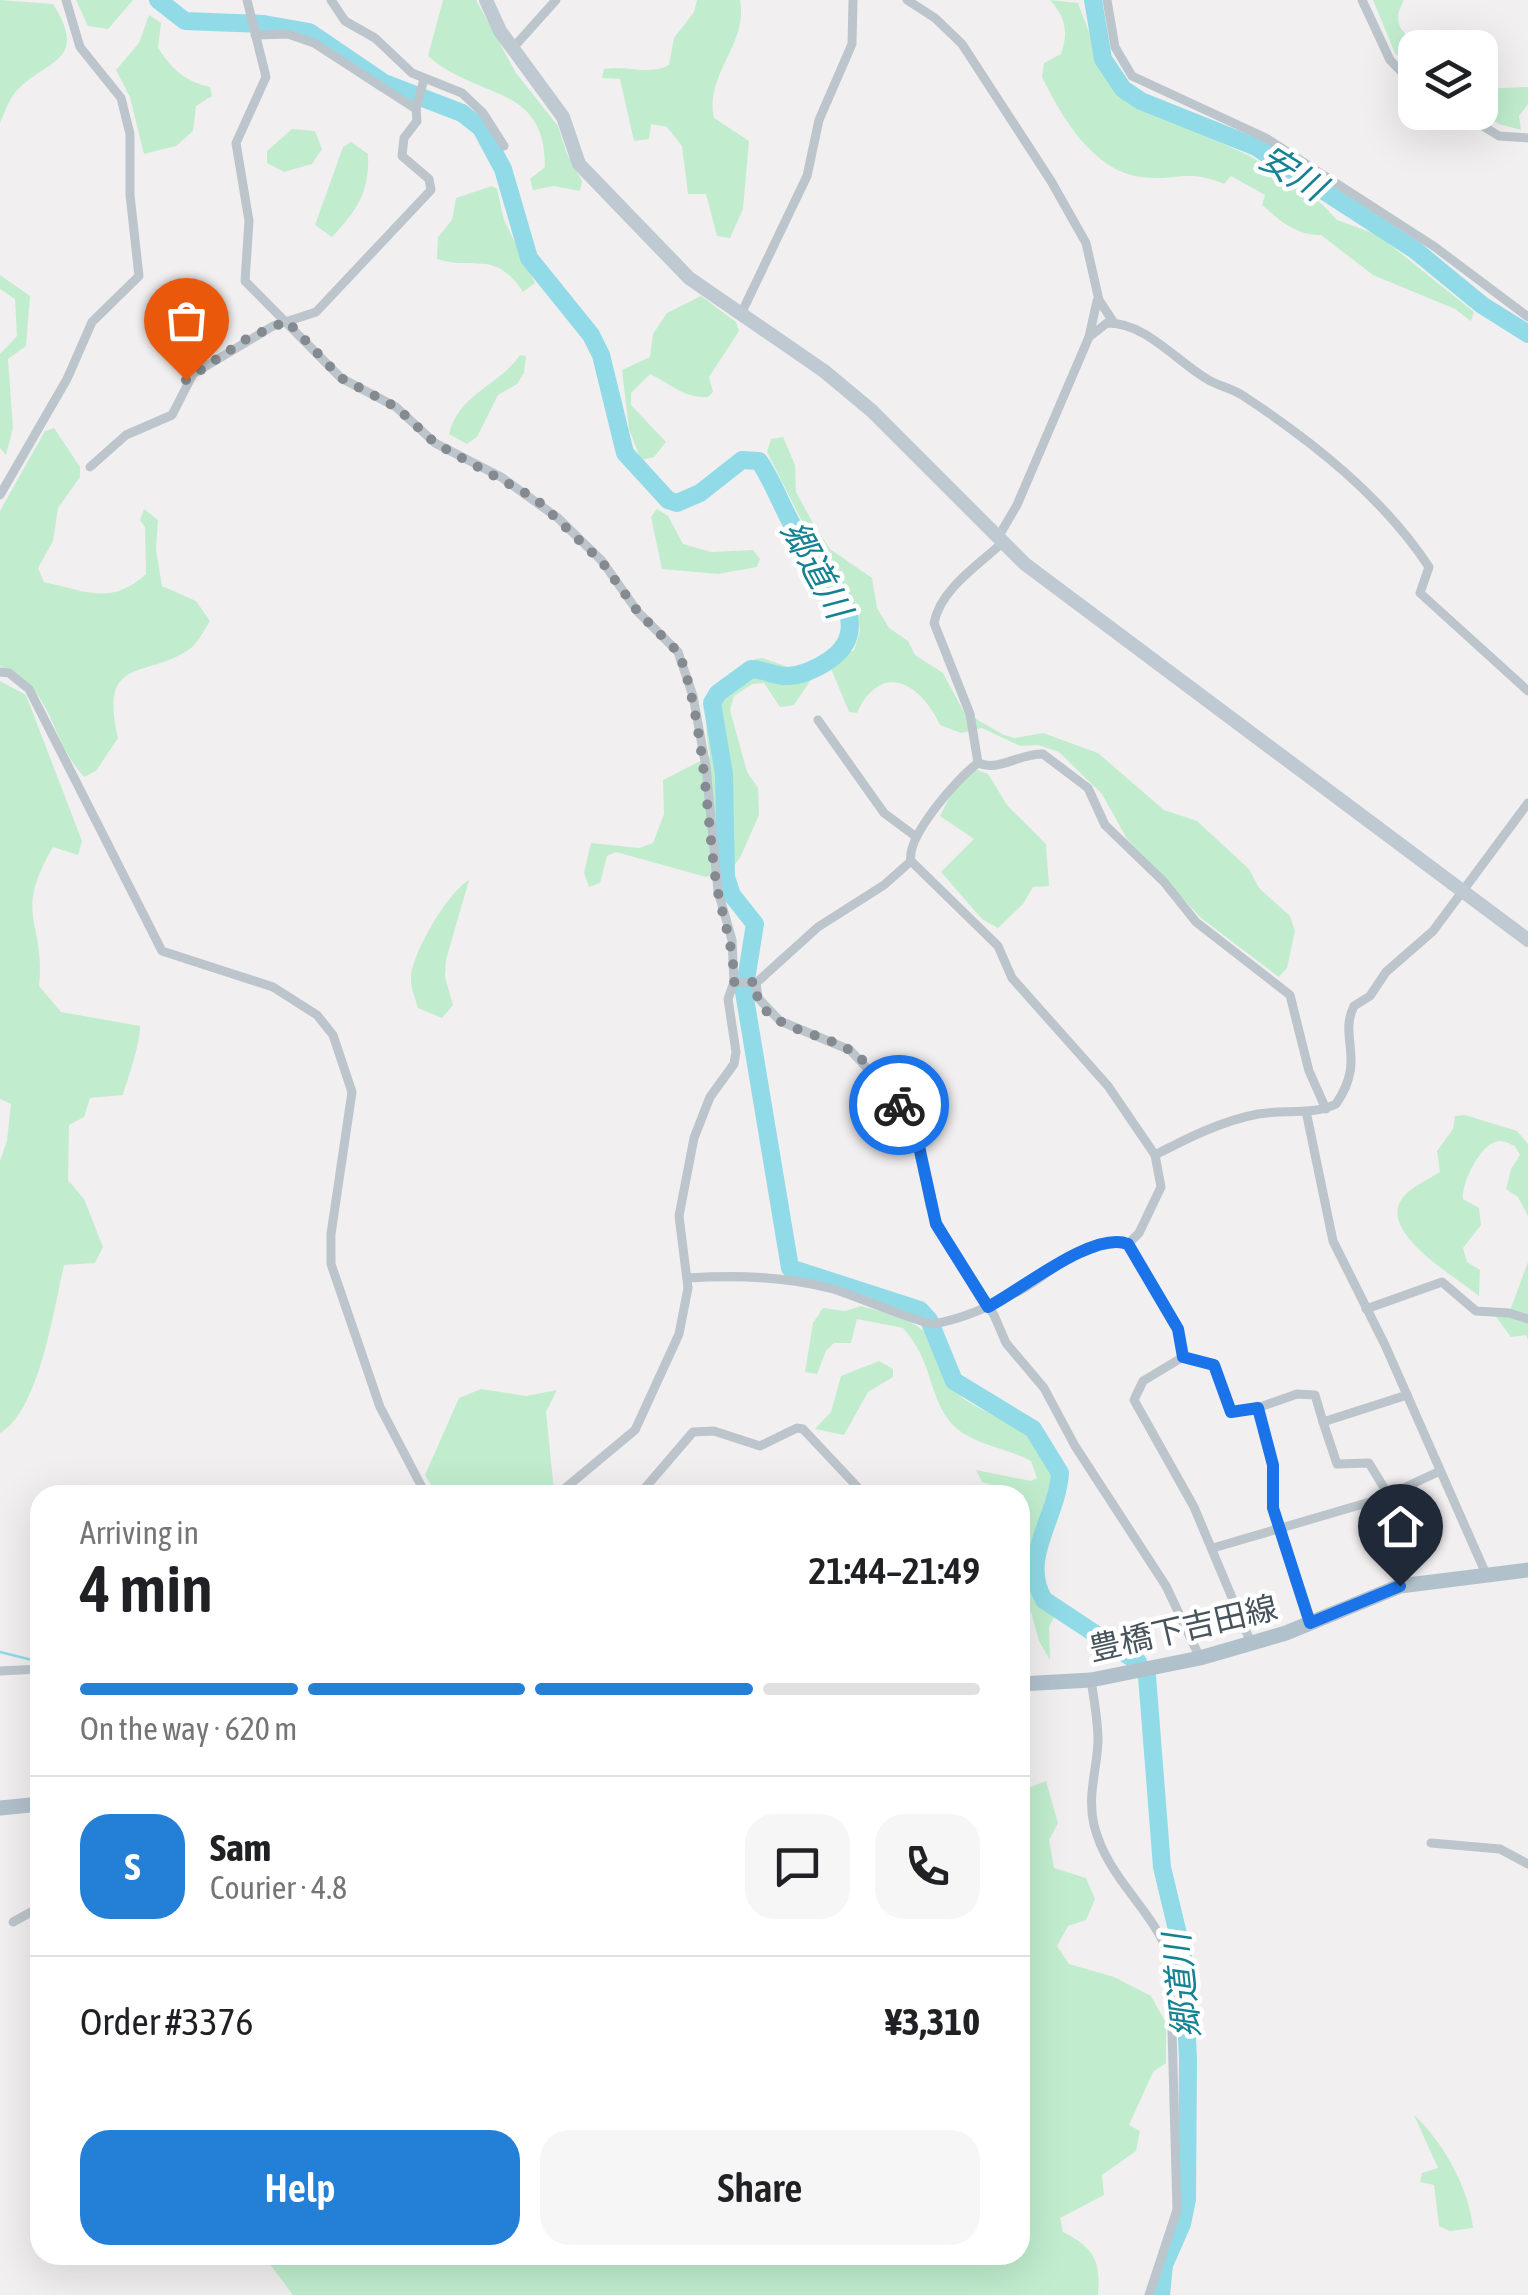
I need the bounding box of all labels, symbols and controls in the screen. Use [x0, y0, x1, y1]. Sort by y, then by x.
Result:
map controls [1398, 30, 1498, 130]
button: layers [1398, 30, 1498, 130]
water label: 安川 [1253, 136, 1337, 210]
pin [144, 278, 229, 381]
icon: bag [159, 293, 214, 348]
water label: 郷道川 [774, 513, 862, 628]
courier [849, 1055, 949, 1155]
icon: bike [872, 1078, 927, 1133]
pin [1358, 1484, 1443, 1587]
icon: home [1373, 1499, 1428, 1554]
text: Arriving in [80, 1514, 199, 1551]
text: 21:44–21:49 [808, 1549, 980, 1592]
text: 4 min [80, 1551, 213, 1626]
street label: 豊橋下吉田線 [1085, 1588, 1281, 1668]
text: On the way · 620 m [80, 1710, 297, 1747]
button: chat [745, 1814, 850, 1919]
button: phone [875, 1814, 980, 1919]
text: Sam [210, 1826, 271, 1869]
text: S [125, 1845, 140, 1888]
text: Courier · 4.8 [210, 1869, 347, 1906]
water label: 郷道川 [1155, 1928, 1206, 2040]
text: Order #3376 [80, 2000, 253, 2043]
text: ¥3,310 [885, 2000, 980, 2043]
button: Help [80, 2130, 520, 2245]
button: Share [540, 2130, 980, 2245]

